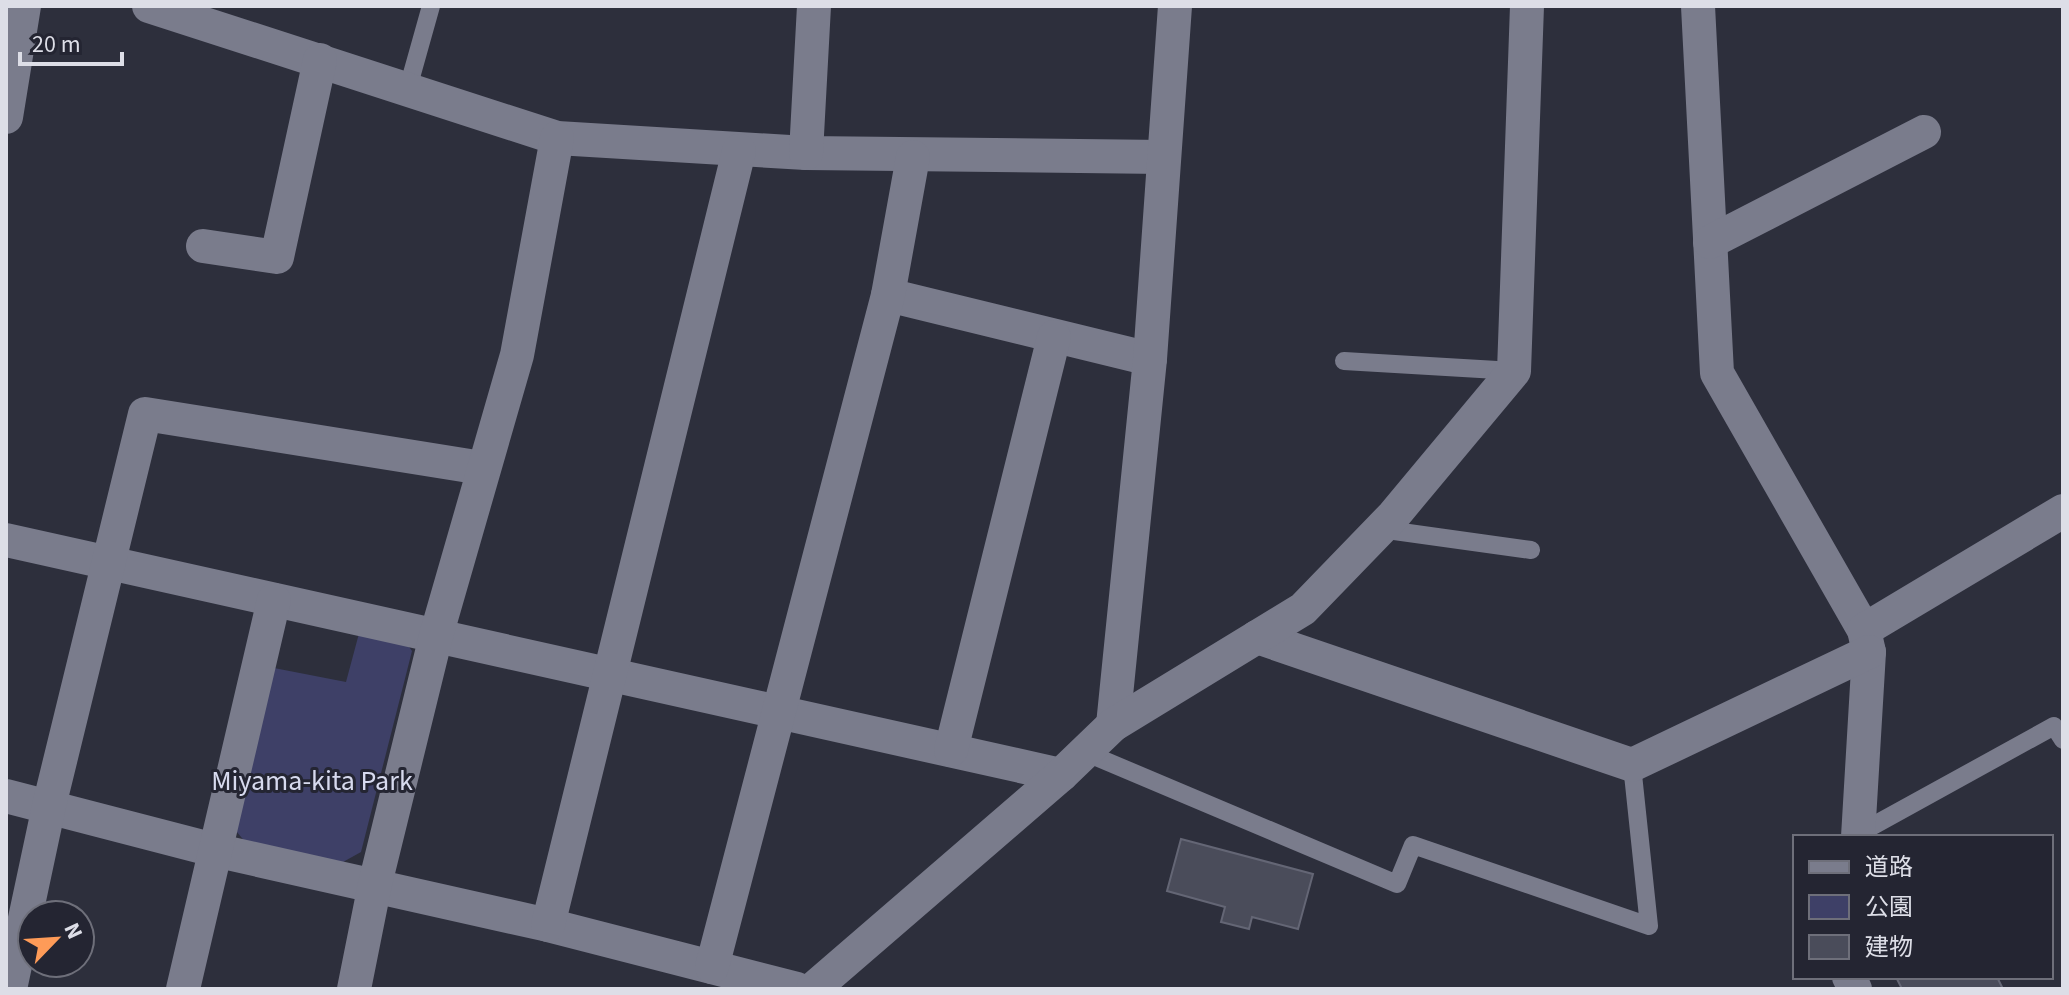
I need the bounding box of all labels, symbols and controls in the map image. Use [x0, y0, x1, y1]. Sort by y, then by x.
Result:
scale bar [20, 16, 122, 66]
text: 20 m [32, 27, 81, 62]
park label: Miyama-kita Park [211, 761, 413, 801]
legend [1793, 835, 2053, 979]
text: 道路 [1865, 850, 1913, 885]
text: 公園 [1865, 890, 1913, 925]
north arrow [16, 899, 96, 979]
text: N [56, 918, 91, 944]
text: 建物 [1865, 930, 1913, 965]

